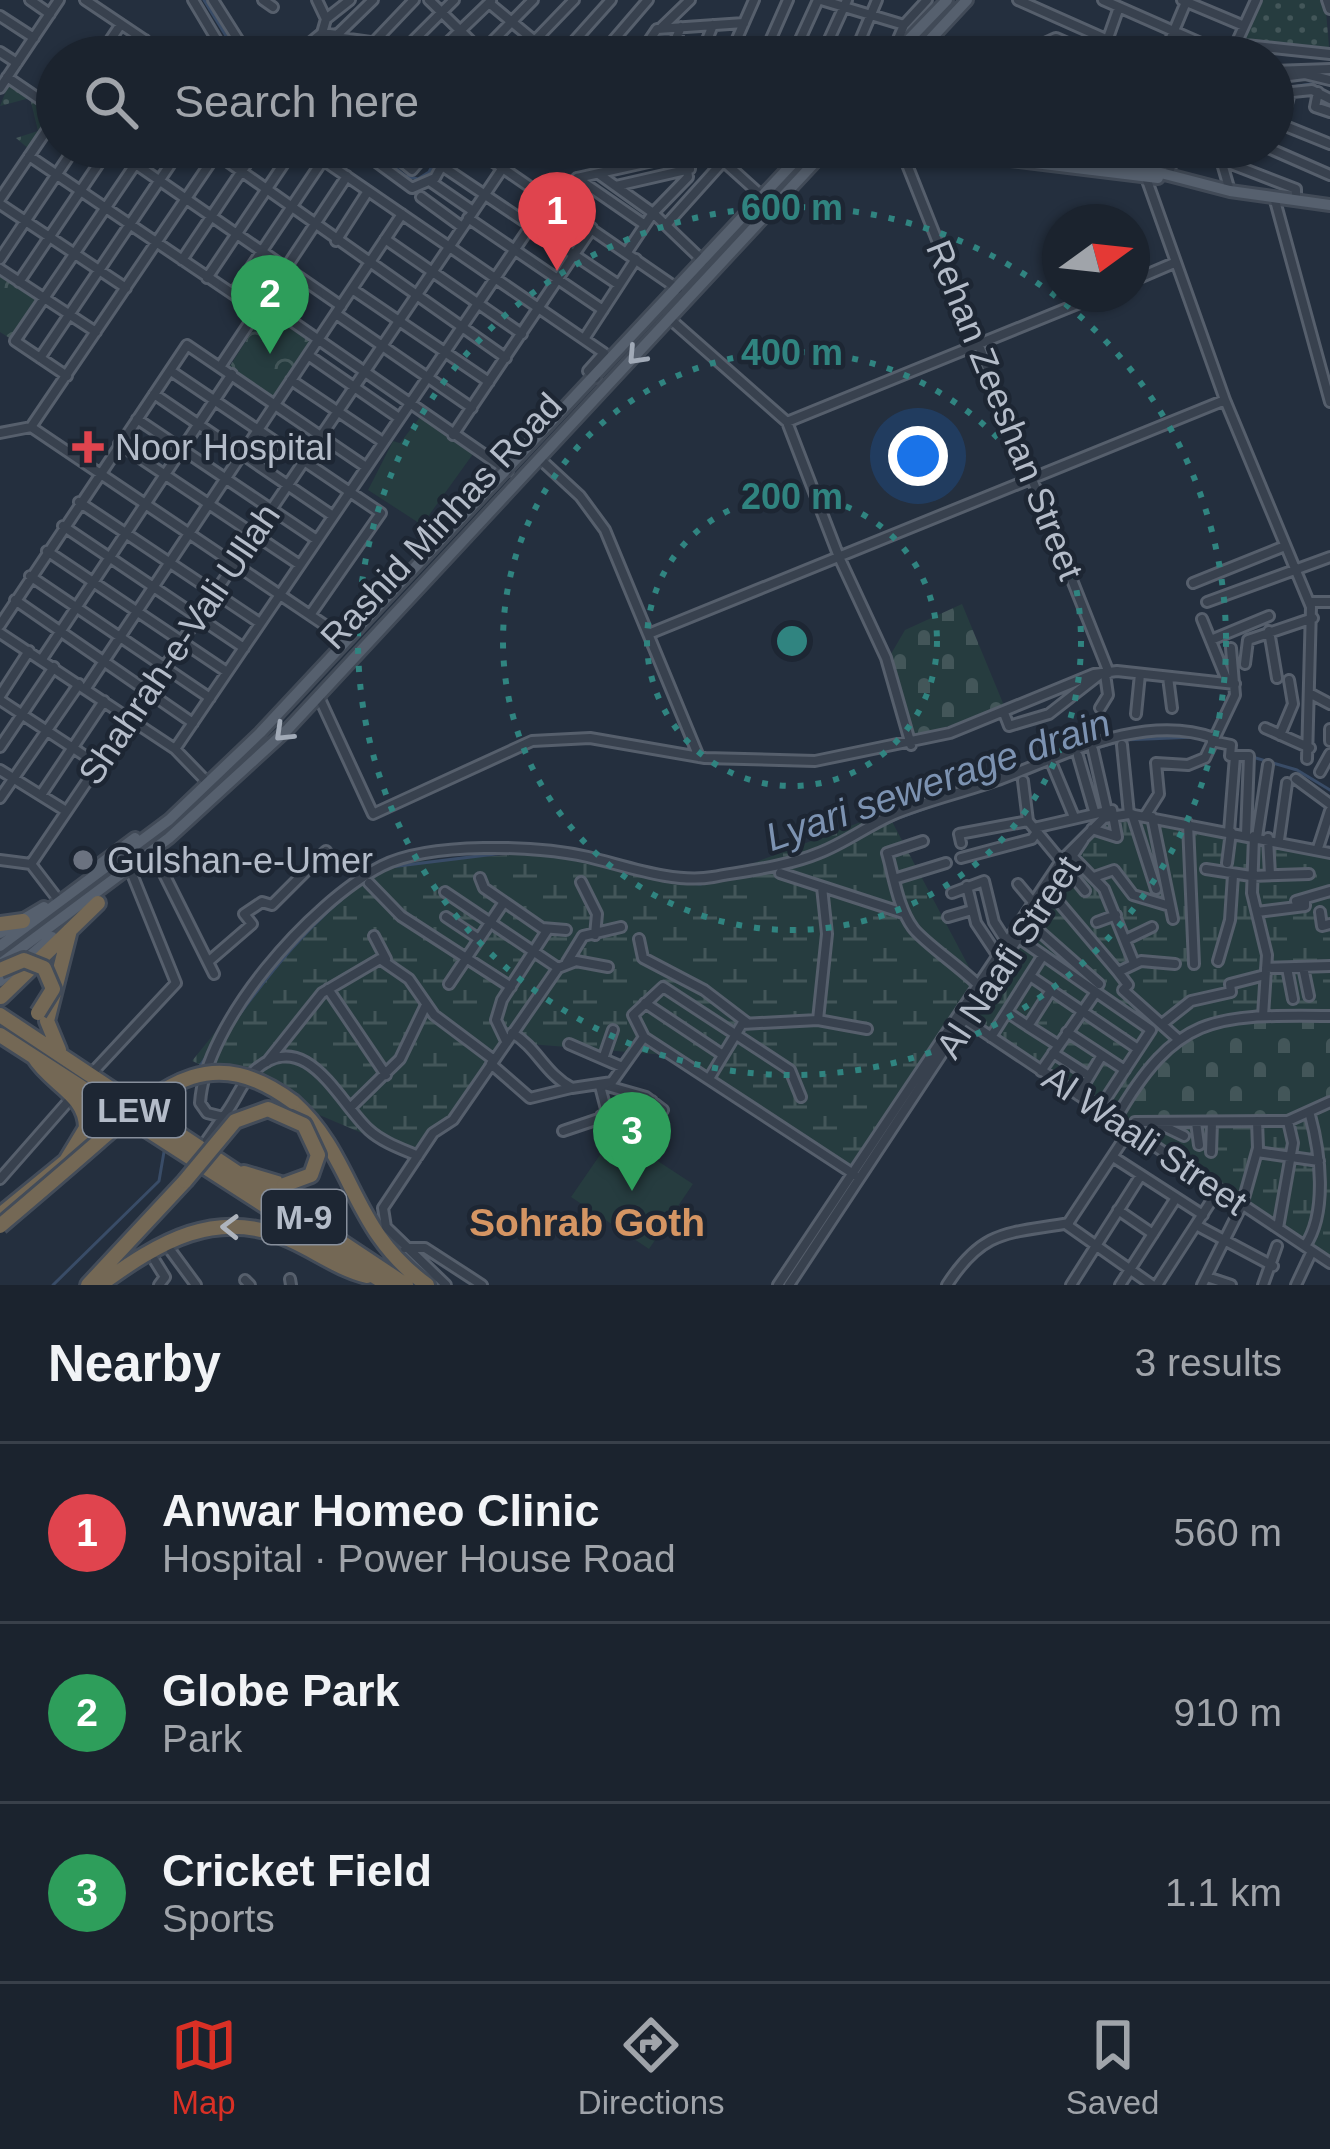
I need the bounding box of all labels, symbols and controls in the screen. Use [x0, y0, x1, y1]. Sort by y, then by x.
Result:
search box [36, 36, 1294, 168]
icon: search [78, 69, 144, 135]
text: Search here [174, 76, 419, 127]
pin: 1 [518, 172, 596, 271]
text: 600 m [741, 187, 843, 228]
north arrow [1042, 204, 1150, 312]
street label: Rehan Zeeshan Street [918, 234, 1092, 586]
pin: 2 [231, 255, 309, 354]
text: 400 m [741, 332, 843, 373]
one-way arrow [628, 343, 650, 364]
street label: Rashid Minhas Road [312, 385, 570, 657]
your location [888, 426, 948, 486]
place label: Noor Hospital [115, 427, 333, 468]
marker: Noor Hospital [72, 431, 104, 463]
text: 200 m [741, 476, 843, 517]
street label: Shahrah-e-Vali Ullah [70, 496, 288, 792]
centre of rings [771, 620, 813, 662]
water label: Lyari sewerage drain [760, 701, 1116, 859]
one-way arrow [275, 718, 297, 740]
place label: Gulshan-e-Umer [107, 840, 373, 881]
marker: Gulshan-e-Umer [70, 847, 96, 873]
street label: Al Naafi Street [928, 849, 1088, 1065]
street label: Al Waali Street [1035, 1057, 1255, 1223]
road number: LEW [83, 1083, 185, 1137]
pin: 3 [593, 1092, 671, 1191]
road number: M-9 [262, 1190, 346, 1244]
district label: Sohrab Goth [469, 1201, 705, 1244]
one-way arrow [220, 1214, 238, 1240]
text: Nearby [48, 1335, 221, 1392]
text: 3 results [1135, 1341, 1282, 1384]
text: Anwar Homeo Clinic [162, 1485, 600, 1536]
text: 1 [76, 1511, 98, 1554]
text: 560 m [1174, 1511, 1282, 1554]
text: Hospital · Power House Road [162, 1537, 676, 1580]
text: Globe Park [162, 1665, 400, 1716]
text: 2 [76, 1691, 98, 1734]
text: 910 m [1174, 1691, 1282, 1734]
text: Park [162, 1717, 242, 1760]
text: Cricket Field [162, 1845, 432, 1896]
text: 3 [76, 1871, 98, 1914]
text: 1.1 km [1165, 1871, 1282, 1914]
text: Sports [162, 1897, 275, 1940]
tab: Map [171, 2012, 237, 2122]
tab: Directions [578, 2012, 725, 2122]
tab: Saved [1066, 2012, 1159, 2122]

